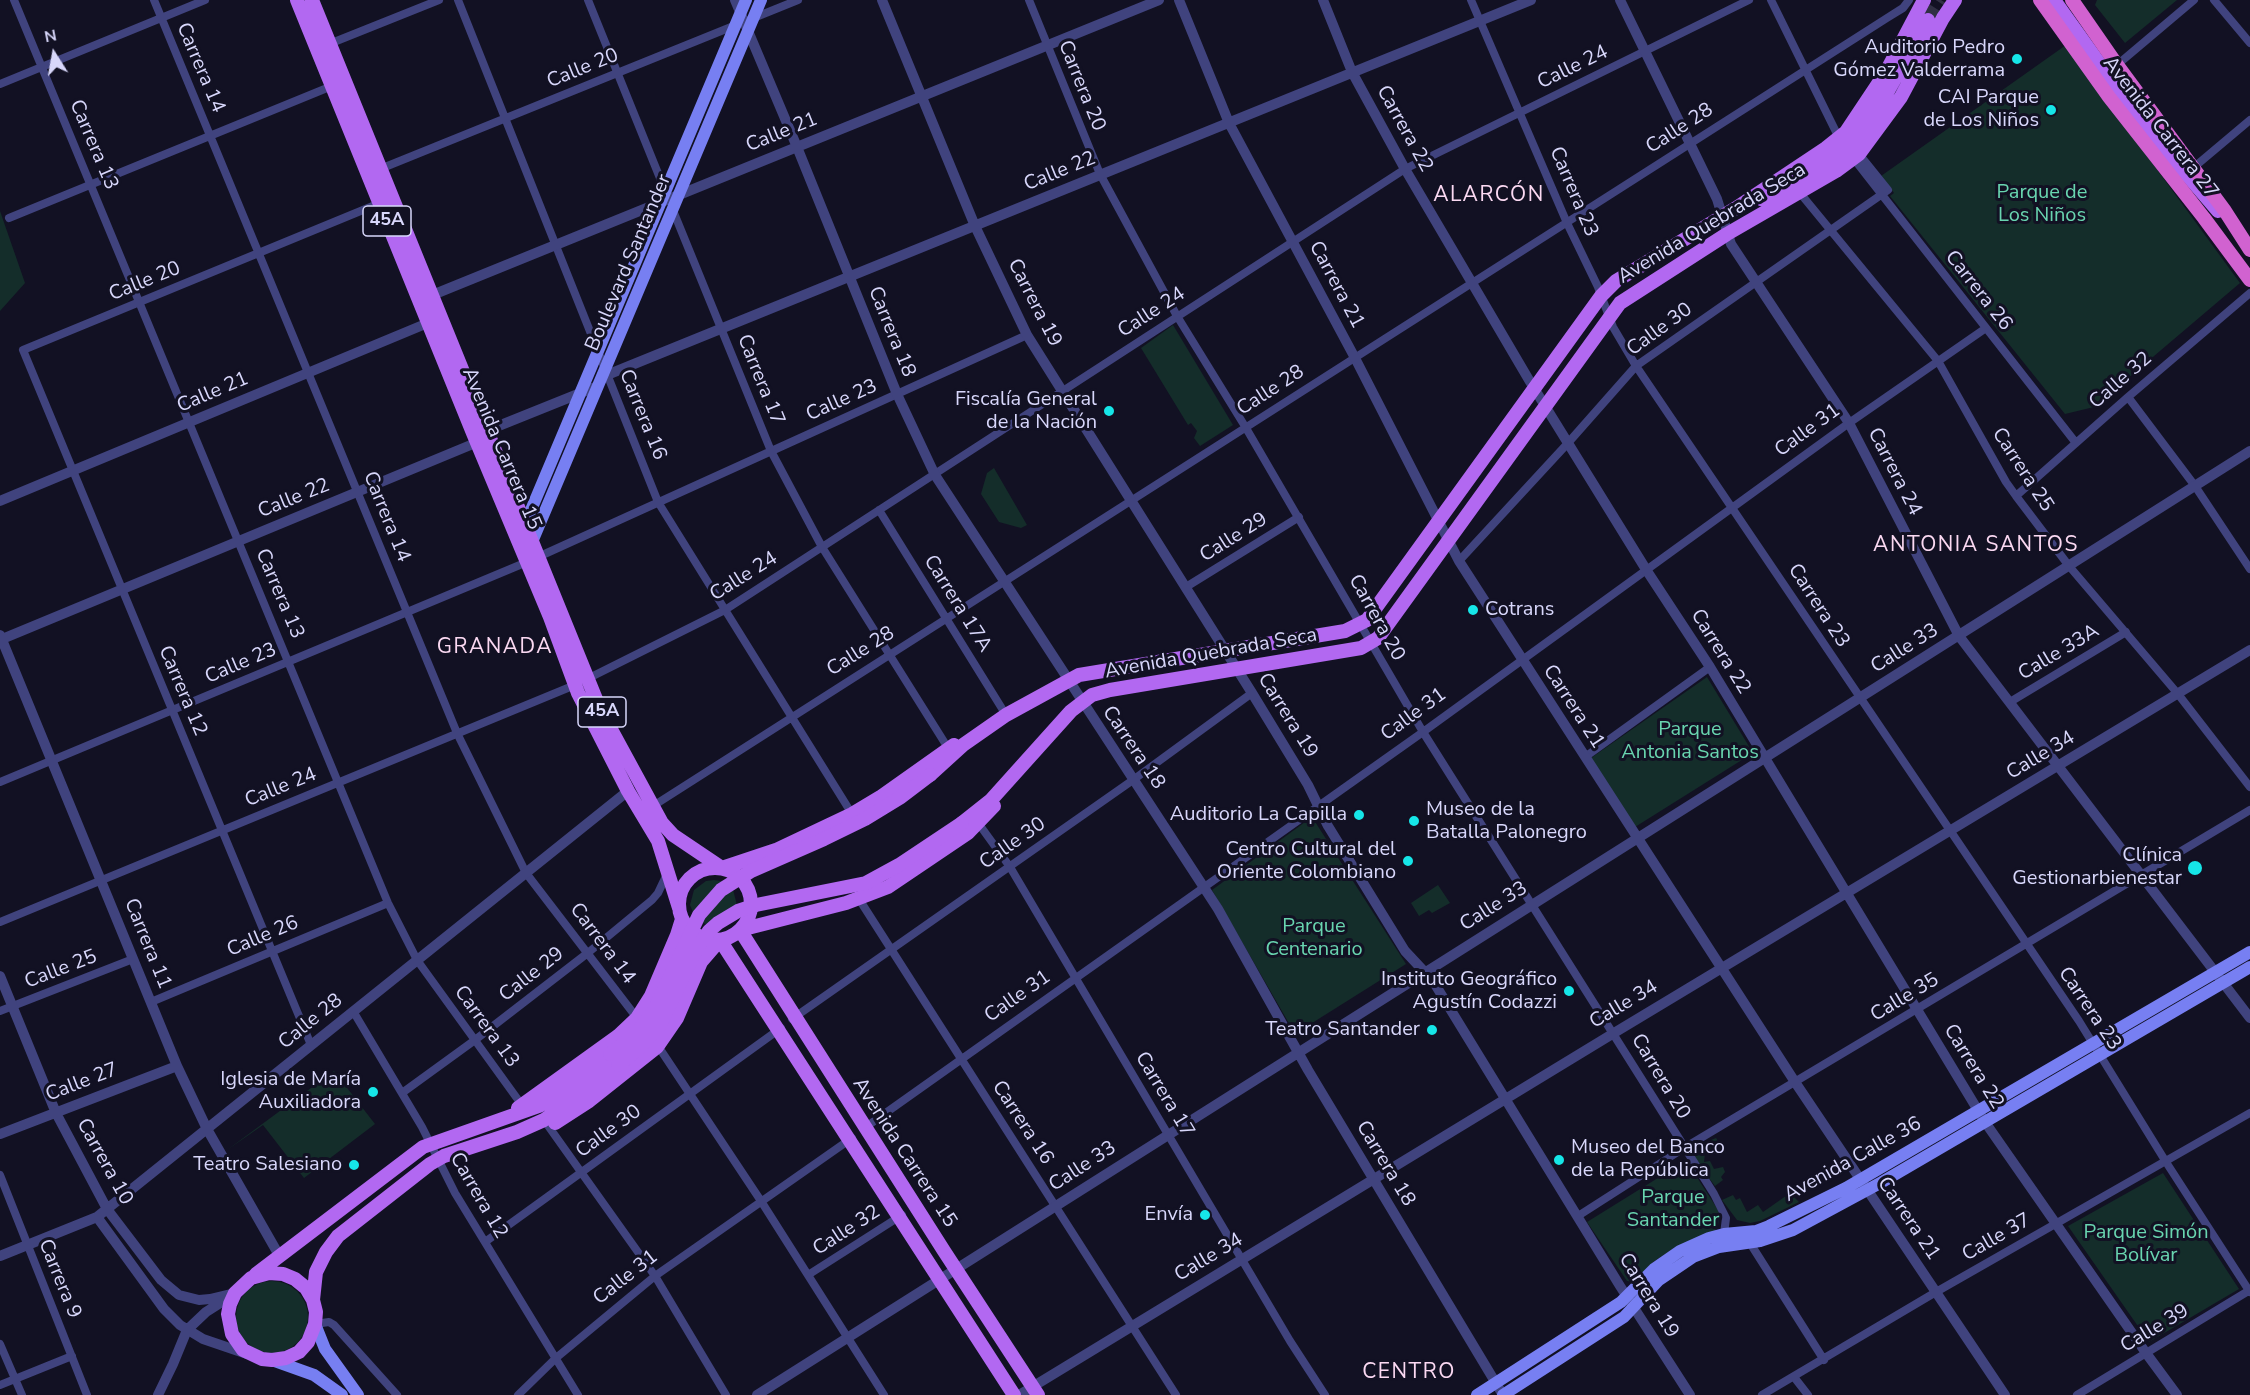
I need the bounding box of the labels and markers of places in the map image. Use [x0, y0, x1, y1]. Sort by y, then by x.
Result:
place label: Auditorio Pedro Gómez Valderrama [1833, 36, 2005, 83]
marker: Auditorio Pedro Gómez Valderrama [2010, 52, 2024, 66]
place label: CAI Parque de Los Niños [1923, 86, 2039, 133]
marker: CAI Parque de Los Niños [2044, 103, 2058, 117]
place label: Fiscalía General de la Nación [955, 388, 1097, 435]
marker: Fiscalía General de la Nación [1102, 404, 1116, 418]
place label: Cotrans [1485, 598, 1554, 622]
marker: Cotrans [1466, 603, 1480, 617]
place label: Museo de la Batalla Palonegro [1426, 798, 1587, 845]
place label: Auditorio La Capilla [1170, 803, 1347, 827]
marker: Auditorio La Capilla [1352, 808, 1366, 822]
marker: Museo de la Batalla Palonegro [1407, 814, 1421, 828]
place label: Centro Cultural del Oriente Colombiano [1217, 838, 1396, 885]
place label: Clínica Gestionarbienestar [2012, 844, 2182, 891]
marker: Centro Cultural del Oriente Colombiano [1401, 854, 1415, 868]
marker: Clínica Gestionarbienestar [2186, 859, 2204, 877]
place label: Instituto Geográfico Agustín Codazzi [1381, 968, 1557, 1015]
marker: Instituto Geográfico Agustín Codazzi [1562, 984, 1576, 998]
place label: Teatro Santander [1265, 1018, 1420, 1042]
marker: Teatro Santander [1425, 1023, 1439, 1037]
place label: Iglesia de María Auxiliadora [220, 1068, 361, 1115]
marker: Iglesia de María Auxiliadora [366, 1085, 380, 1099]
place label: Museo del Banco de la República [1571, 1136, 1725, 1183]
place label: Teatro Salesiano [193, 1153, 342, 1177]
marker: Museo del Banco de la República [1552, 1153, 1566, 1167]
marker: Teatro Salesiano [347, 1158, 361, 1172]
place label: Envía [1145, 1203, 1193, 1227]
marker: Envía [1198, 1208, 1212, 1222]

